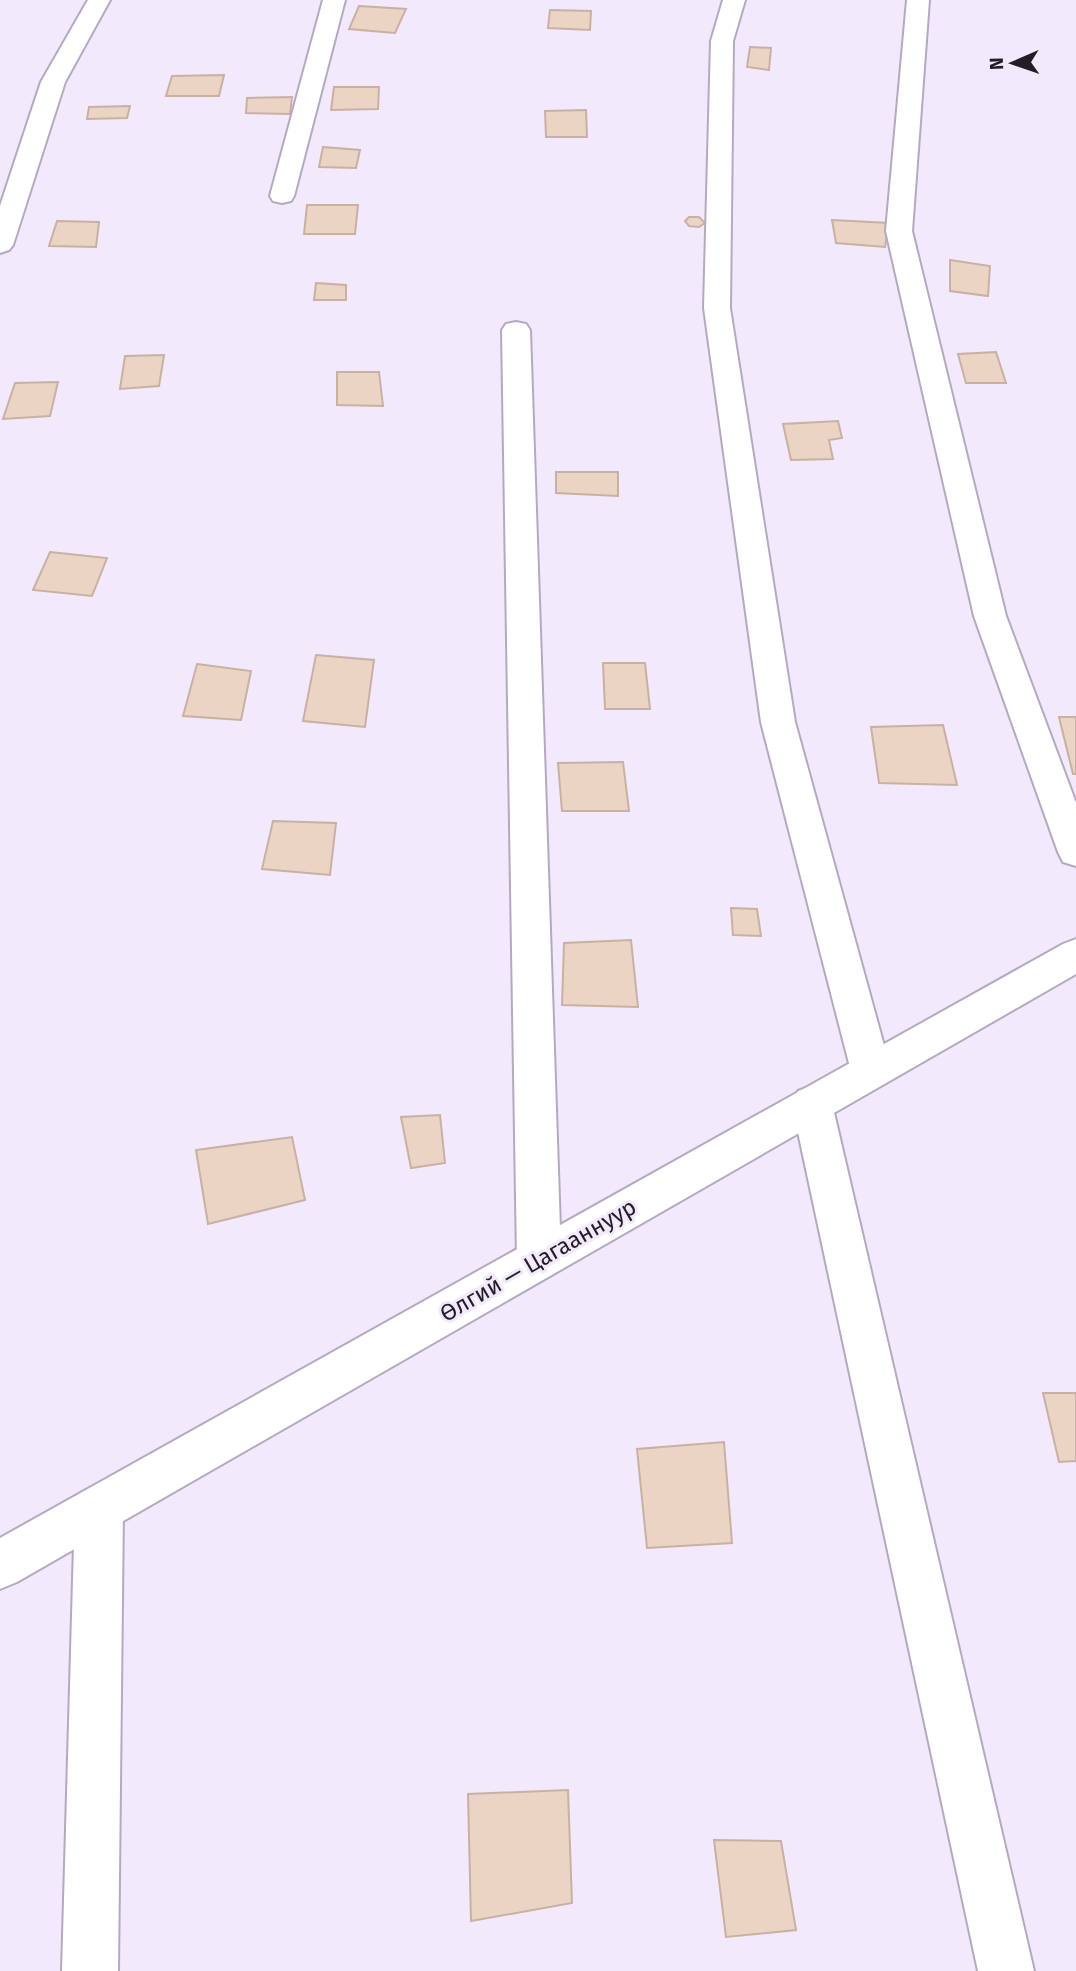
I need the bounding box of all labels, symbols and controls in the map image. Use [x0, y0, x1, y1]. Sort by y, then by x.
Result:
north arrow [978, 28, 1048, 98]
text: N [985, 57, 1008, 70]
street label: Өлгий — Цагааннуур [435, 1192, 641, 1328]

